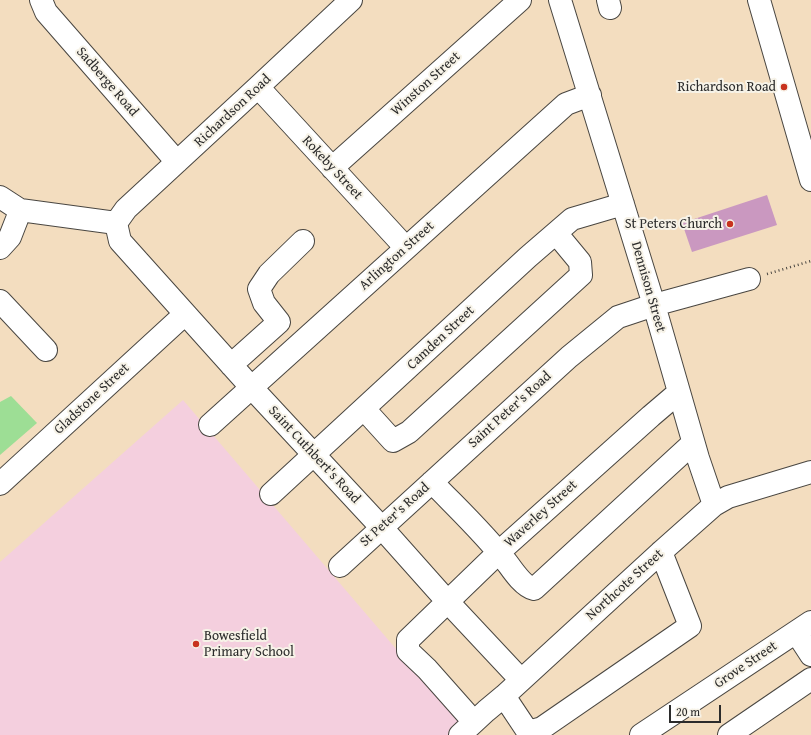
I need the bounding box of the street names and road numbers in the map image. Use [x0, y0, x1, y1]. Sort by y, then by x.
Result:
street label: Sadberge Road [72, 44, 142, 120]
street label: Winston Street [388, 48, 464, 120]
street label: Richardson Road [191, 71, 275, 151]
street label: Rokeby Street [298, 133, 366, 203]
street label: Arlington Street [356, 218, 438, 294]
street label: Dennison Street [627, 240, 669, 334]
street label: Camden Street [404, 303, 478, 373]
street label: Gladstone Street [51, 360, 133, 438]
street label: Saint Peter's Road [465, 368, 555, 452]
street label: Saint Cuthbert's Road [264, 403, 364, 507]
street label: Waverley Street [501, 477, 581, 551]
street label: St Peter's Road [357, 479, 433, 551]
street label: Northcote Street [583, 546, 667, 624]
street label: Grove Street [711, 638, 781, 692]

